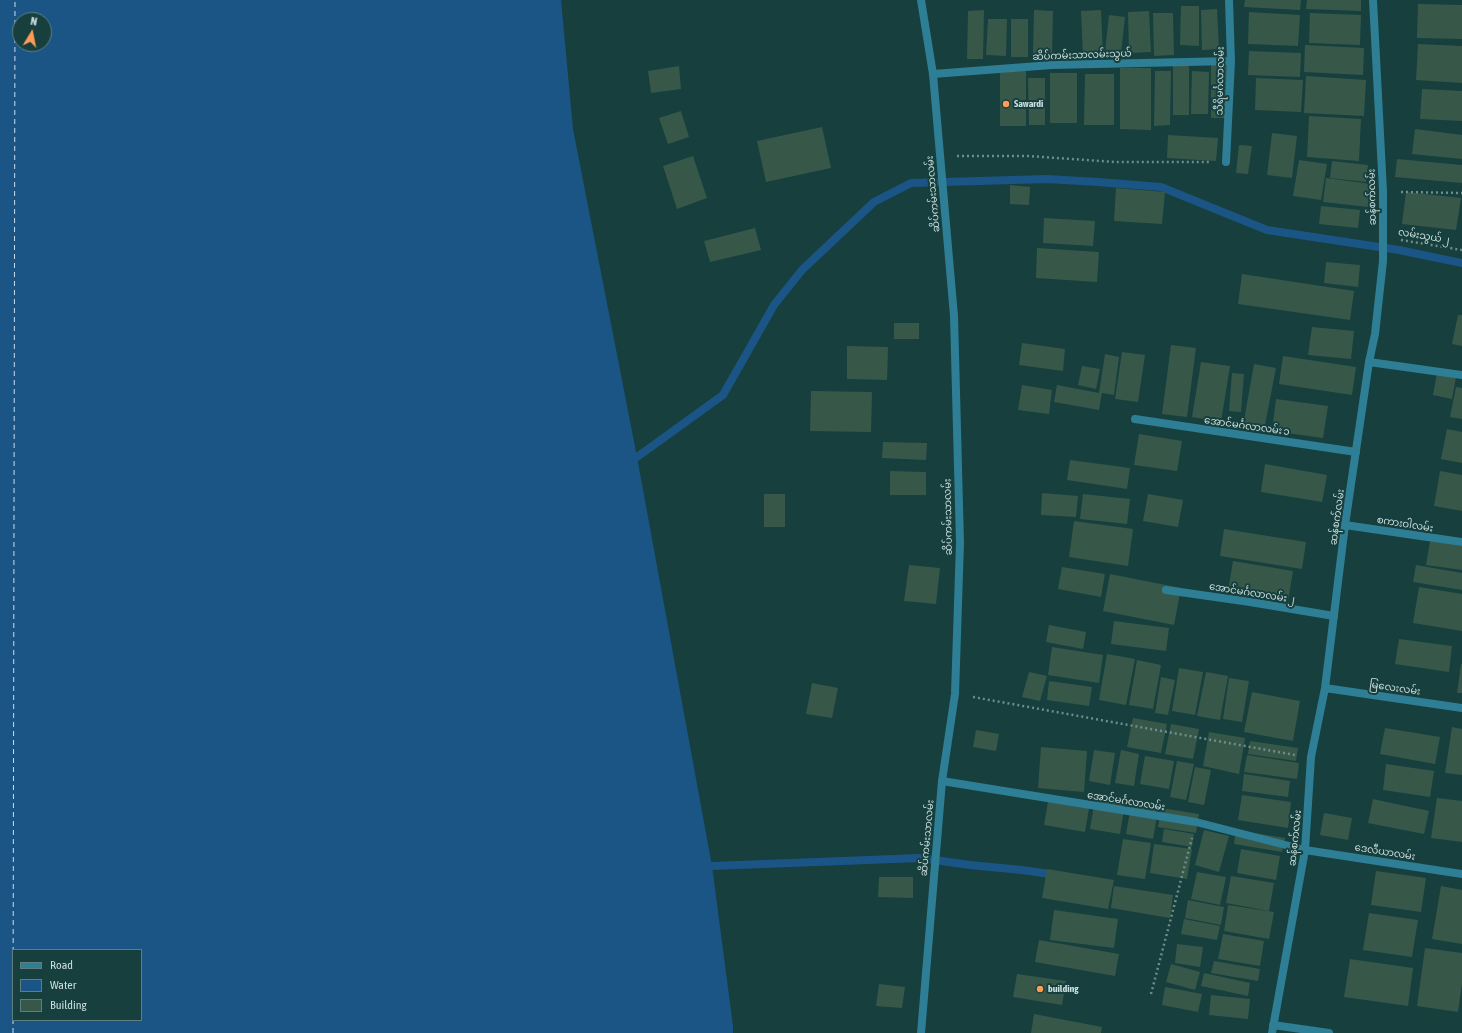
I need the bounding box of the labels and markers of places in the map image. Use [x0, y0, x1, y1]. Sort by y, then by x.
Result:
place label: Sawardi [1014, 98, 1043, 110]
marker: Sawardi [1001, 99, 1011, 109]
place label: building [1048, 983, 1079, 995]
marker: building [1035, 984, 1045, 994]

